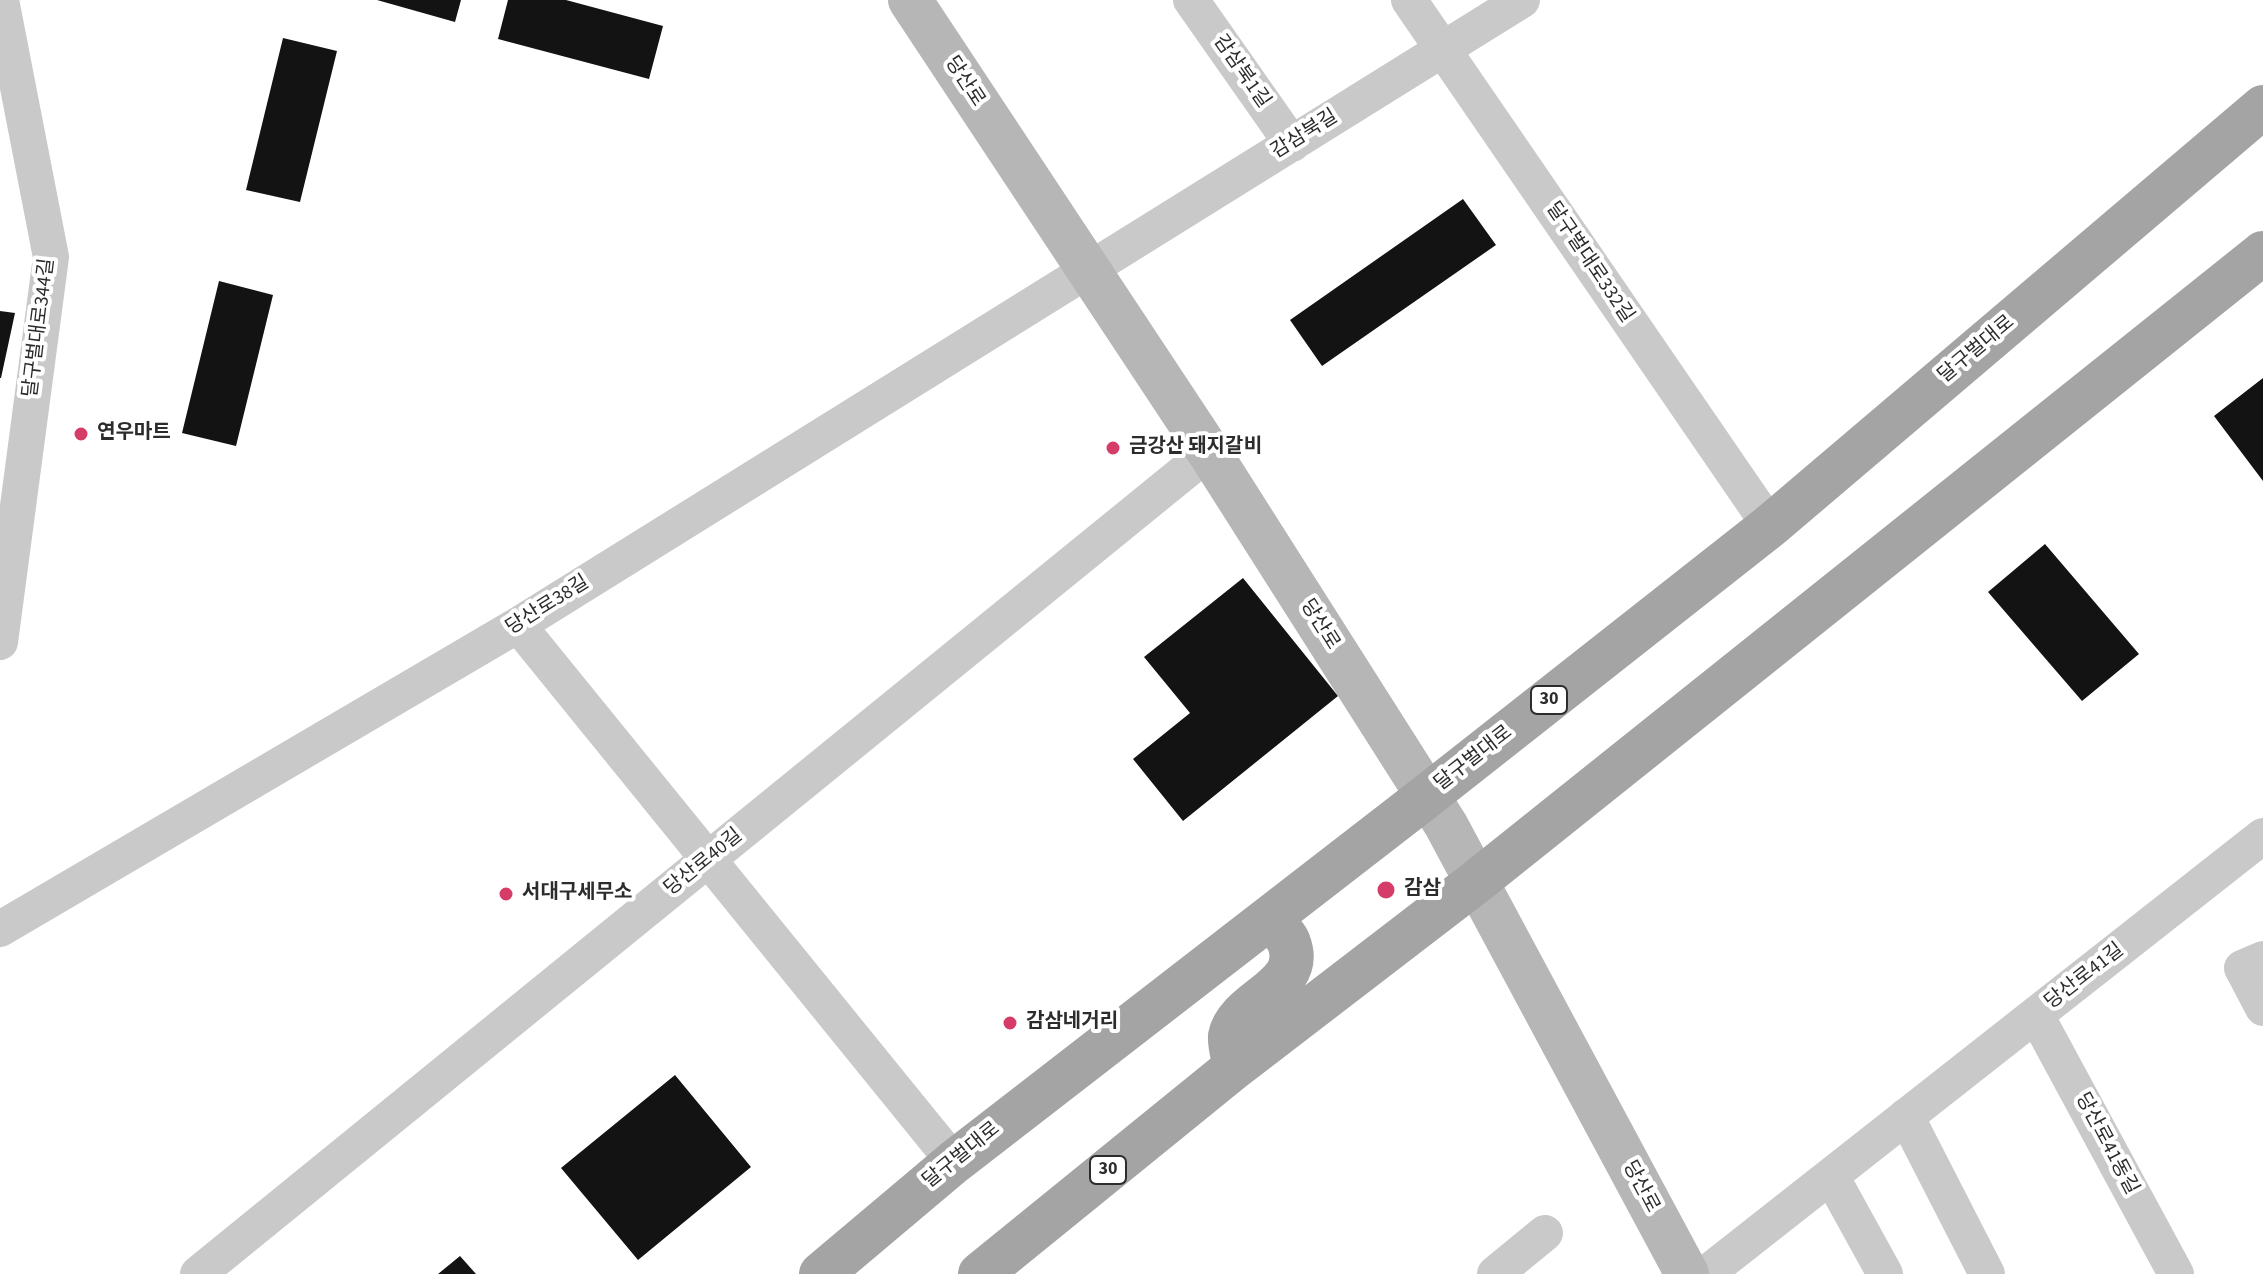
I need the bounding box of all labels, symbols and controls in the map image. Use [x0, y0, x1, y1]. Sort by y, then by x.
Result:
street label: 감삼북1길 [1207, 31, 1275, 113]
street label: 당산로 [939, 52, 989, 112]
street label: 감삼북길 [1267, 105, 1343, 165]
street label: 달구벌대로332길 [1540, 198, 1638, 328]
street label: 달구벌대로344길 [20, 257, 60, 399]
street label: 달구벌대로 [1934, 311, 2020, 389]
place label: 연우마트 [97, 422, 171, 446]
marker: 연우마트 [72, 425, 90, 443]
place label: 금강산 돼지갈비 [1129, 436, 1262, 460]
marker: 금강산 돼지갈비 [1104, 439, 1122, 457]
street label: 당산로38길 [502, 571, 594, 641]
street label: 당산로 [1294, 595, 1344, 655]
road number: 30 [1531, 686, 1567, 714]
street label: 달구벌대로 [1430, 721, 1518, 797]
street label: 당산로40길 [660, 824, 748, 902]
place label: 감삼 [1404, 878, 1441, 902]
marker: 감삼 [1375, 879, 1397, 901]
place label: 서대구세무소 [522, 882, 632, 906]
marker: 서대구세무소 [497, 885, 515, 903]
street label: 당산로41길 [2041, 939, 2129, 1015]
place label: 감삼네거리 [1026, 1011, 1118, 1035]
marker: 감삼네거리 [1001, 1014, 1019, 1032]
street label: 당산로41동길 [2069, 1089, 2143, 1199]
street label: 달구벌대로 [919, 1118, 1005, 1194]
road number: 30 [1090, 1156, 1126, 1184]
street label: 당산로 [1616, 1157, 1664, 1217]

